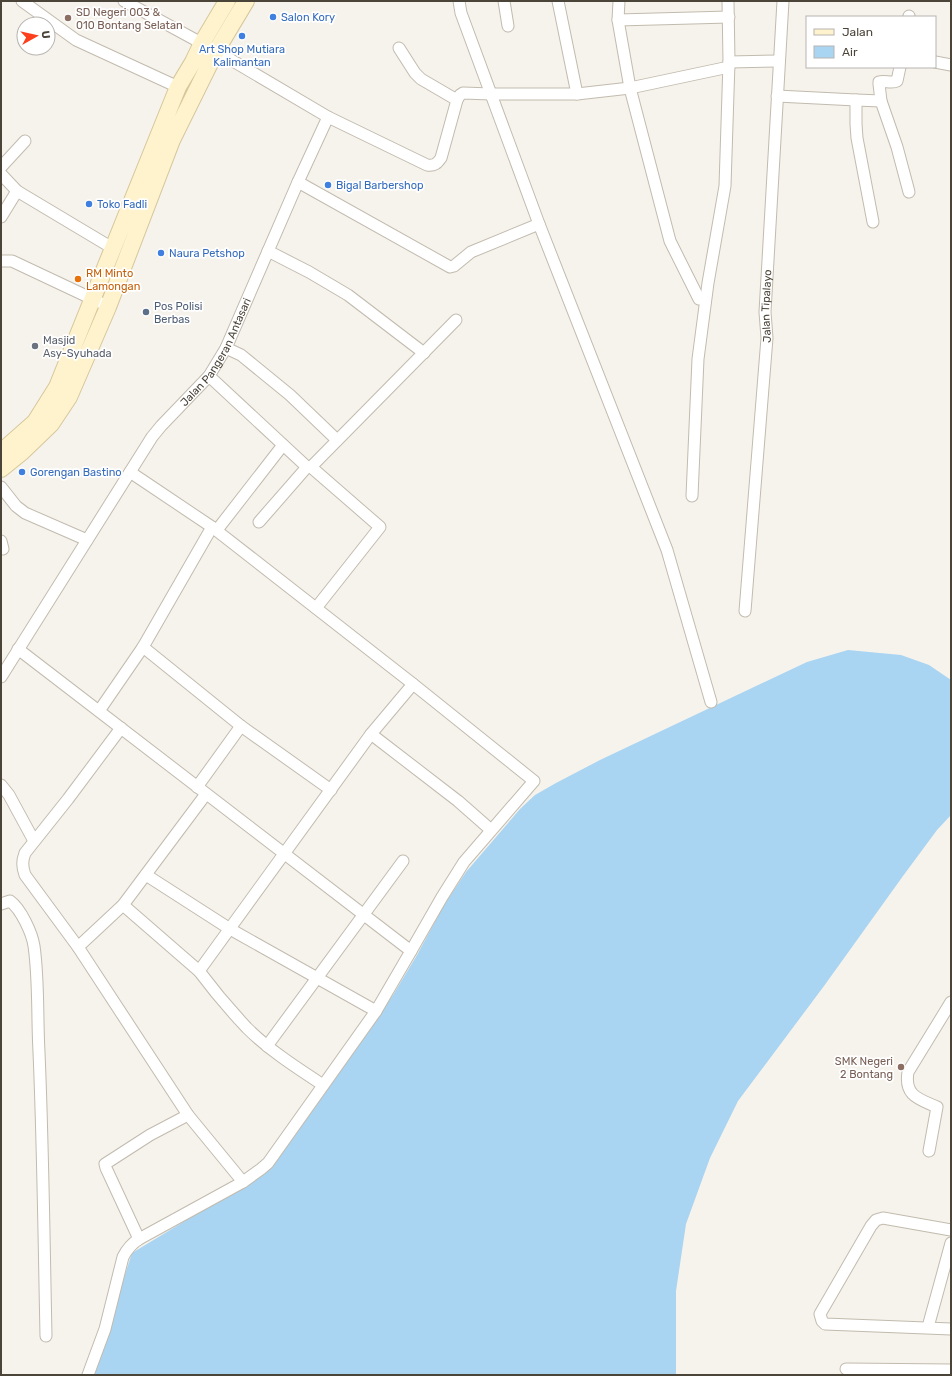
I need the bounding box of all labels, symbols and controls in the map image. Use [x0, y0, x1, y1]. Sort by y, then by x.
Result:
place label: SD Negeri 003 & 010 Bontang Selatan [76, 6, 183, 32]
place label: Salon Kory [281, 11, 335, 24]
marker: Salon Kory [268, 12, 278, 22]
marker: SD Negeri 003 & 010 Bontang Selatan [63, 13, 73, 23]
north arrow [16, 16, 56, 56]
legend [806, 16, 936, 68]
text: Jalan [842, 25, 873, 39]
text: U [38, 30, 52, 40]
marker: Art Shop Mutiara Kalimantan [237, 31, 247, 41]
place label: Art Shop Mutiara Kalimantan [199, 43, 285, 69]
text: Air [842, 45, 858, 59]
place label: Bigal Barbershop [336, 179, 424, 192]
marker: Bigal Barbershop [323, 180, 333, 190]
place label: Toko Fadli [97, 198, 147, 211]
marker: Toko Fadli [84, 199, 94, 209]
place label: Naura Petshop [169, 247, 245, 260]
marker: Naura Petshop [156, 248, 166, 258]
place label: RM Minto Lamongan [86, 267, 140, 293]
street label: Jalan Tipalayo [759, 269, 774, 343]
marker: RM Minto Lamongan [73, 274, 83, 284]
street label: Jalan Pangeran Antasari [177, 296, 253, 409]
place label: Pos Polisi Berbas [154, 300, 203, 326]
marker: Pos Polisi Berbas [141, 307, 151, 317]
place label: Masjid Asy-Syuhada [43, 334, 112, 360]
marker: Masjid Asy-Syuhada [30, 341, 40, 351]
place label: Gorengan Bastino [30, 466, 122, 479]
marker: Gorengan Bastino [17, 467, 27, 477]
place label: SMK Negeri 2 Bontang [835, 1055, 893, 1081]
marker: SMK Negeri 2 Bontang [896, 1062, 906, 1072]

